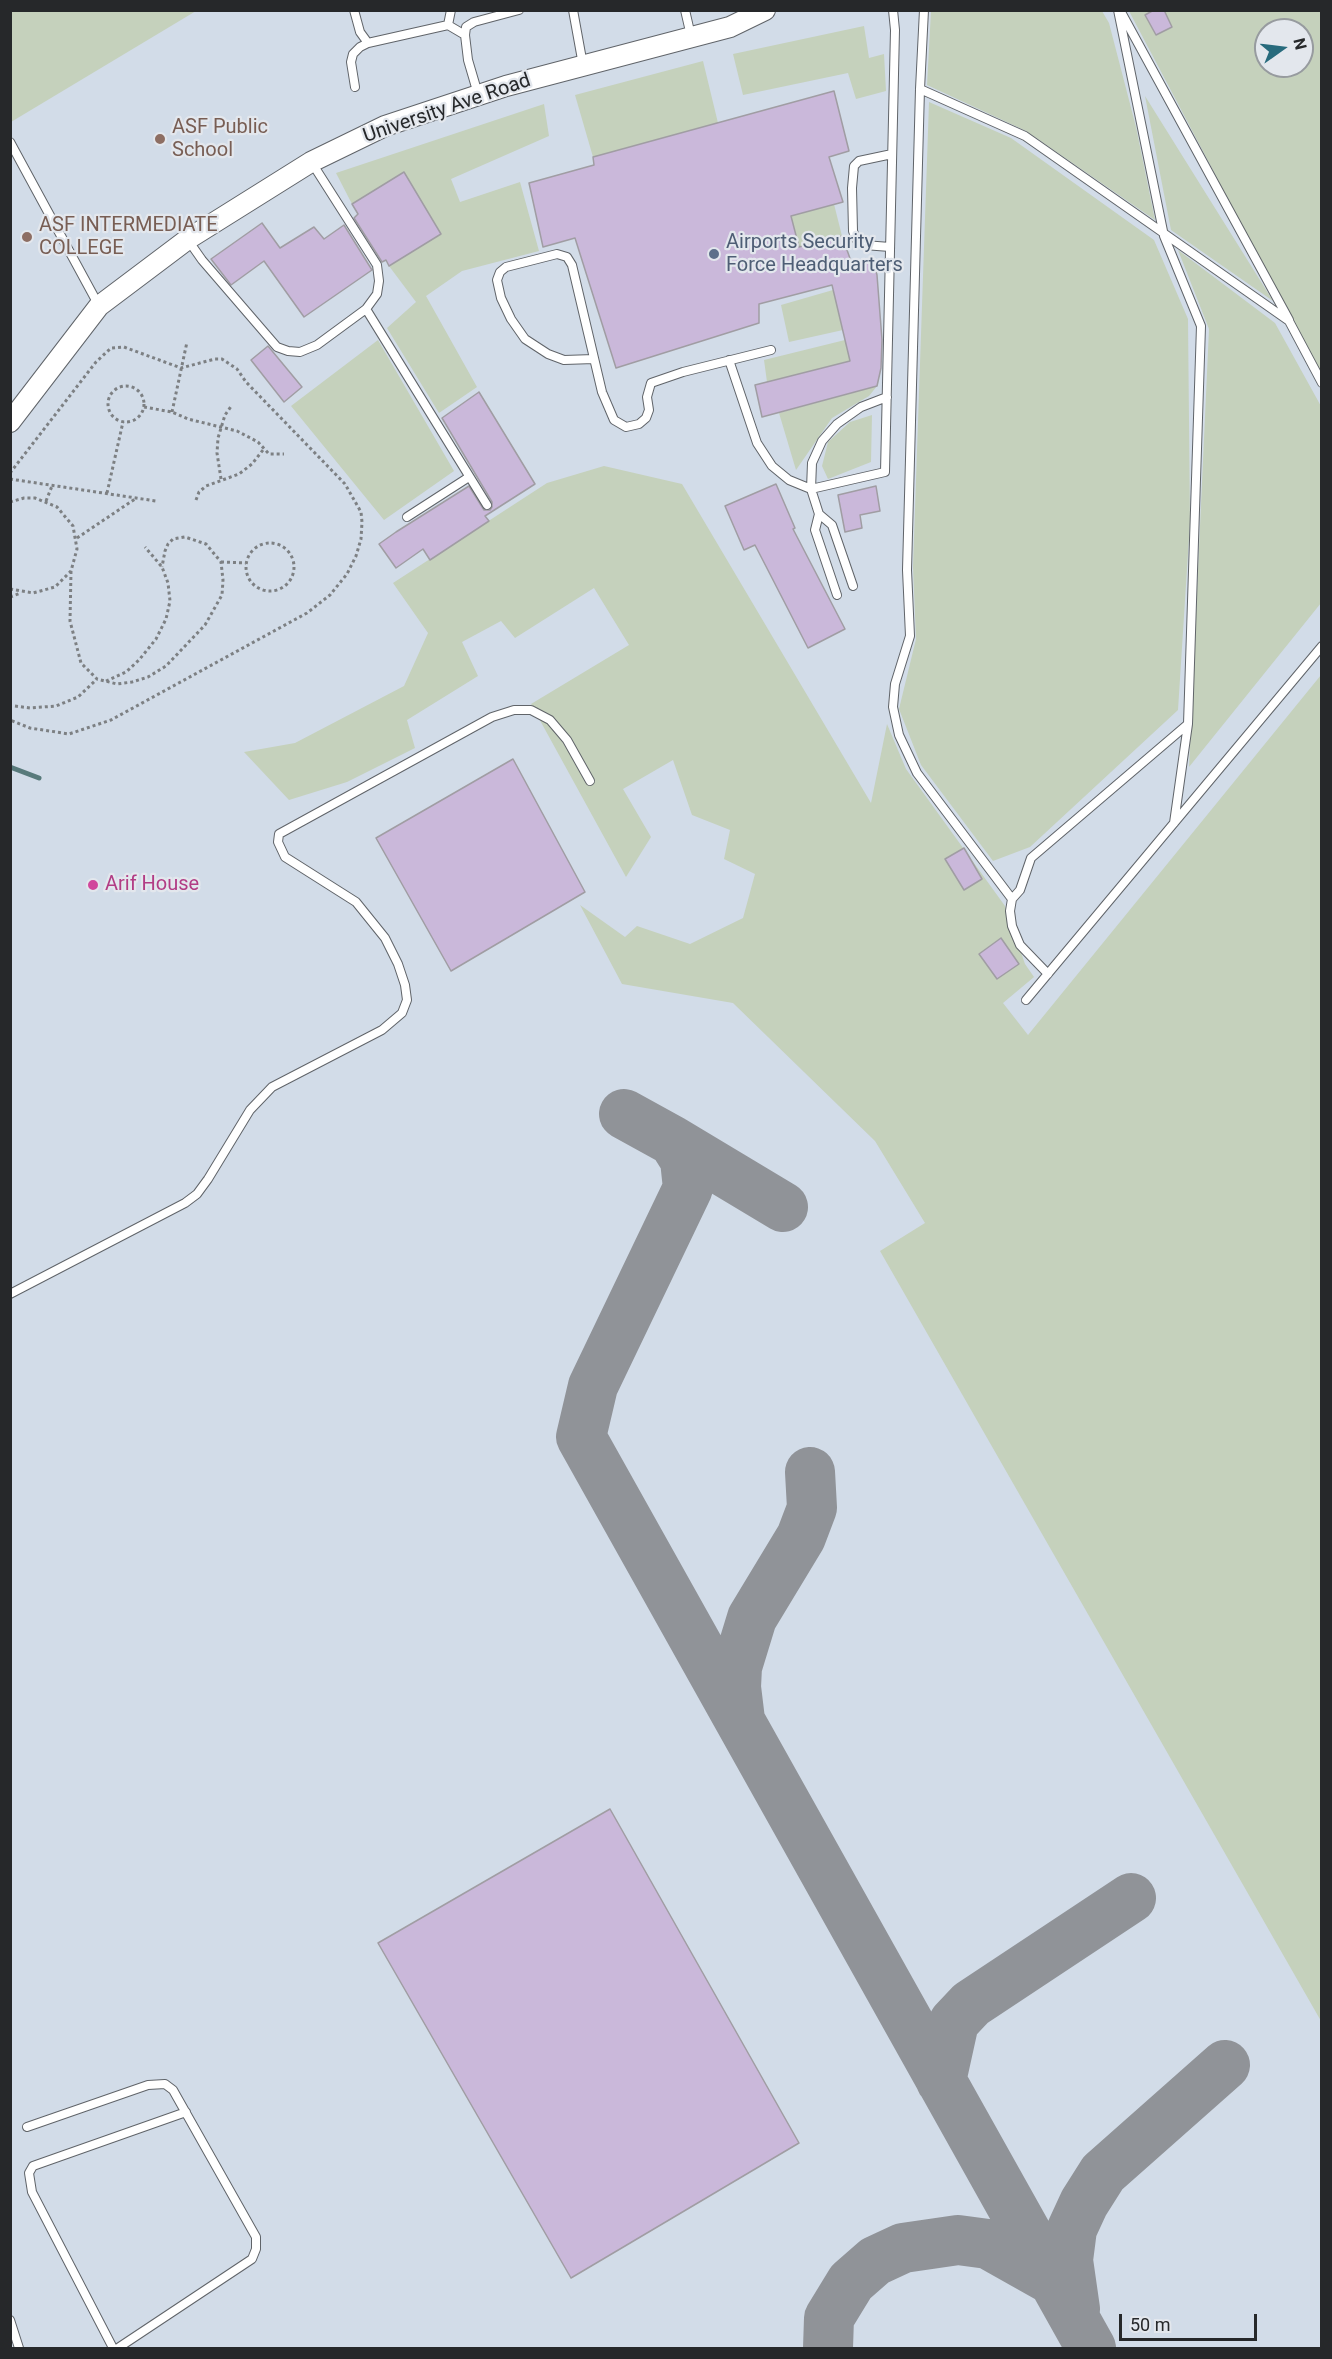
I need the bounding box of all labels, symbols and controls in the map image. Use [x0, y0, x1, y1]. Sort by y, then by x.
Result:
north arrow [1254, 18, 1314, 78]
text: N [1289, 36, 1311, 52]
street label: University Ave Road [360, 69, 534, 149]
place label: ASF Public School [172, 116, 268, 163]
marker: ASF Public School [153, 132, 167, 146]
place label: ASF INTERMEDIATE COLLEGE [39, 214, 218, 261]
marker: ASF INTERMEDIATE COLLEGE [20, 230, 34, 244]
place label: Airports Security Force Headquarters [726, 231, 903, 278]
marker: Airports Security Force Headquarters [707, 247, 721, 261]
place label: Arif House [105, 873, 199, 897]
marker: Arif House [86, 878, 100, 892]
scale bar [1122, 2302, 1260, 2340]
text: 50 m [1130, 2314, 1170, 2335]

